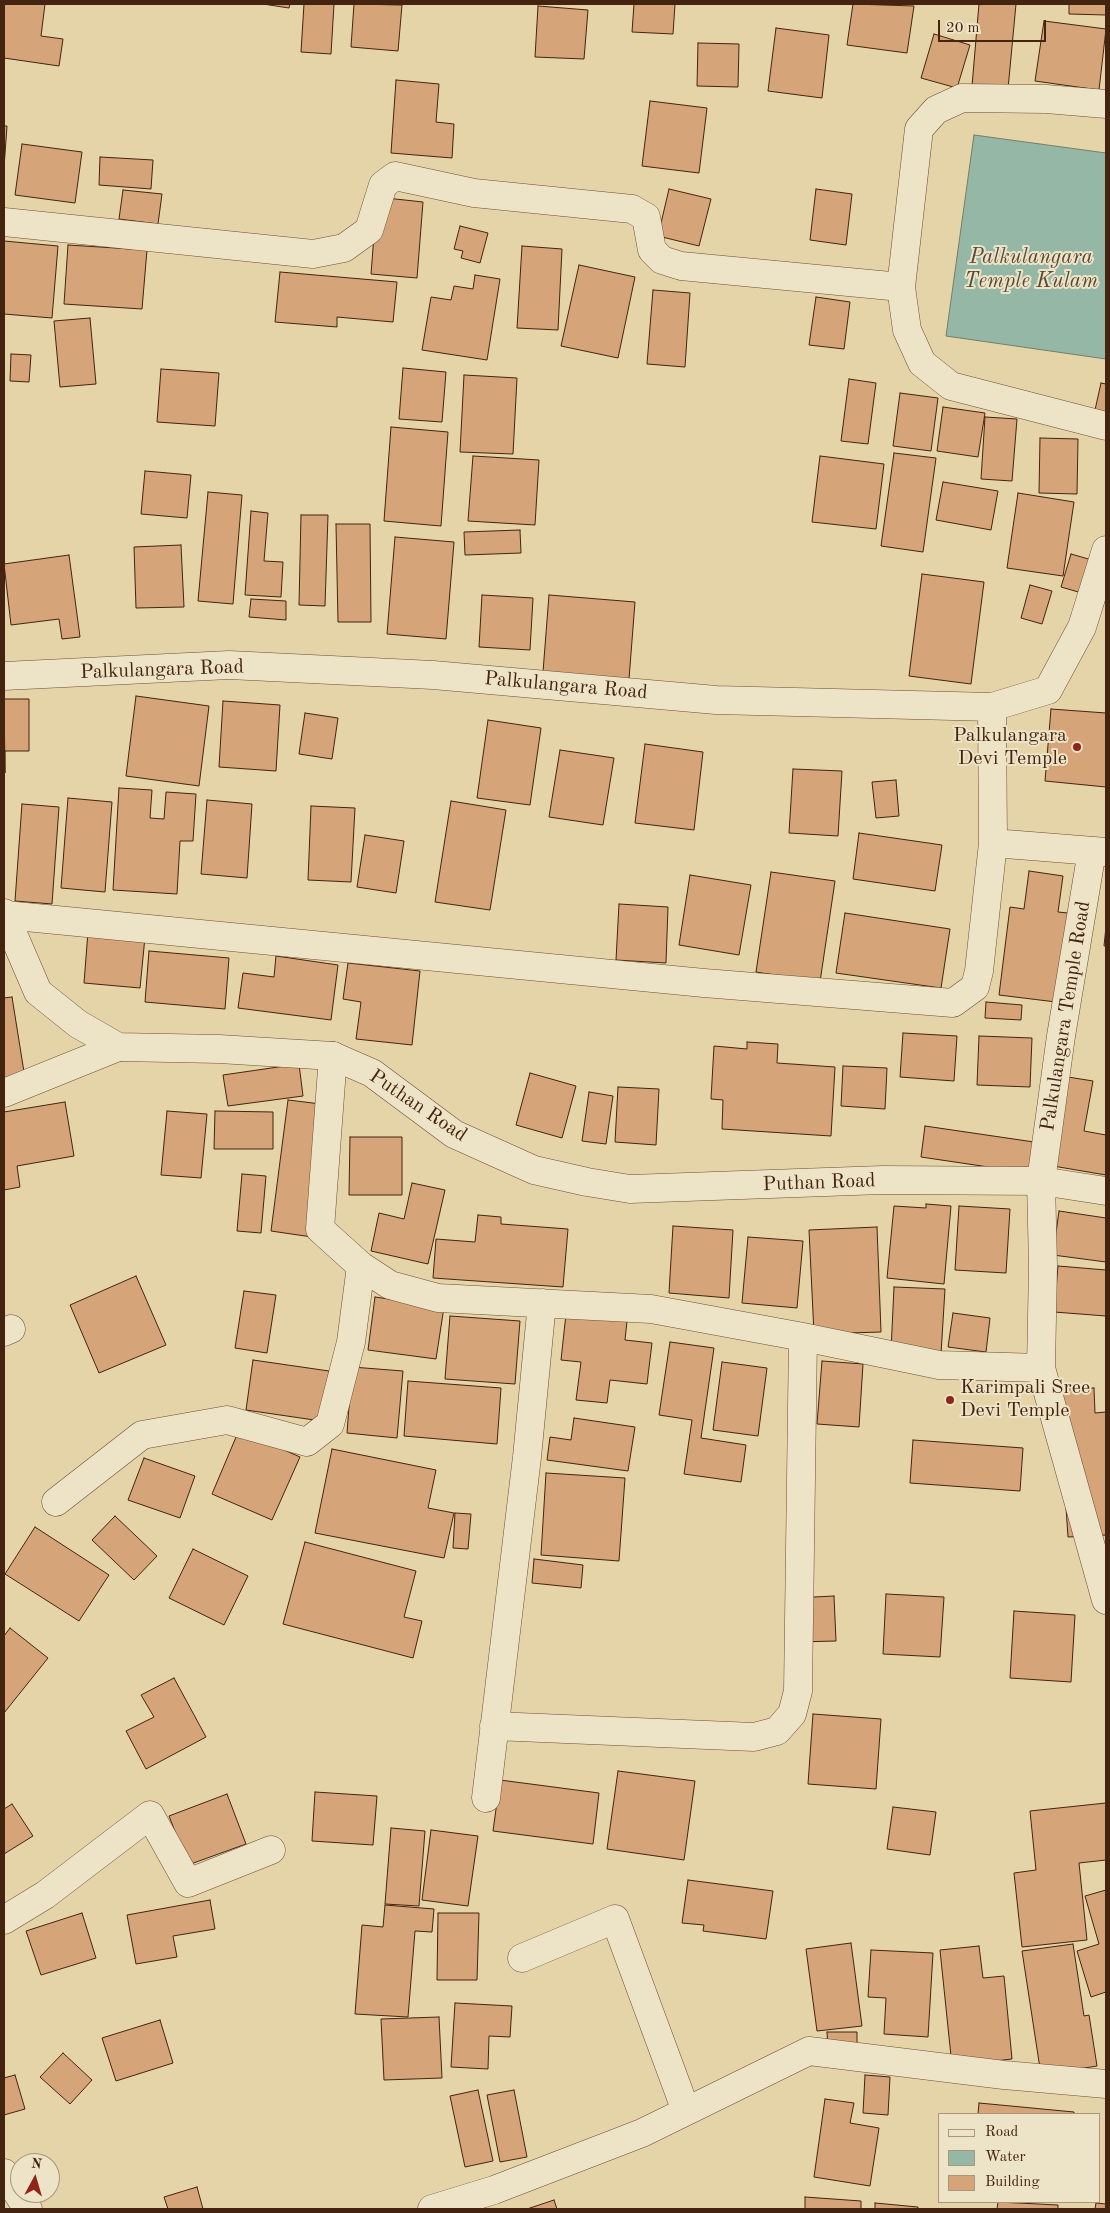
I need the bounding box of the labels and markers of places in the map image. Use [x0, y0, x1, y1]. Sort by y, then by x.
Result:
place label: Palkulangara Devi Temple [953, 724, 1067, 771]
marker: Palkulangara Devi Temple [1071, 741, 1083, 753]
place label: Karimpali Sree Devi Temple [960, 1376, 1090, 1423]
marker: Karimpali Sree Devi Temple [944, 1394, 956, 1406]

